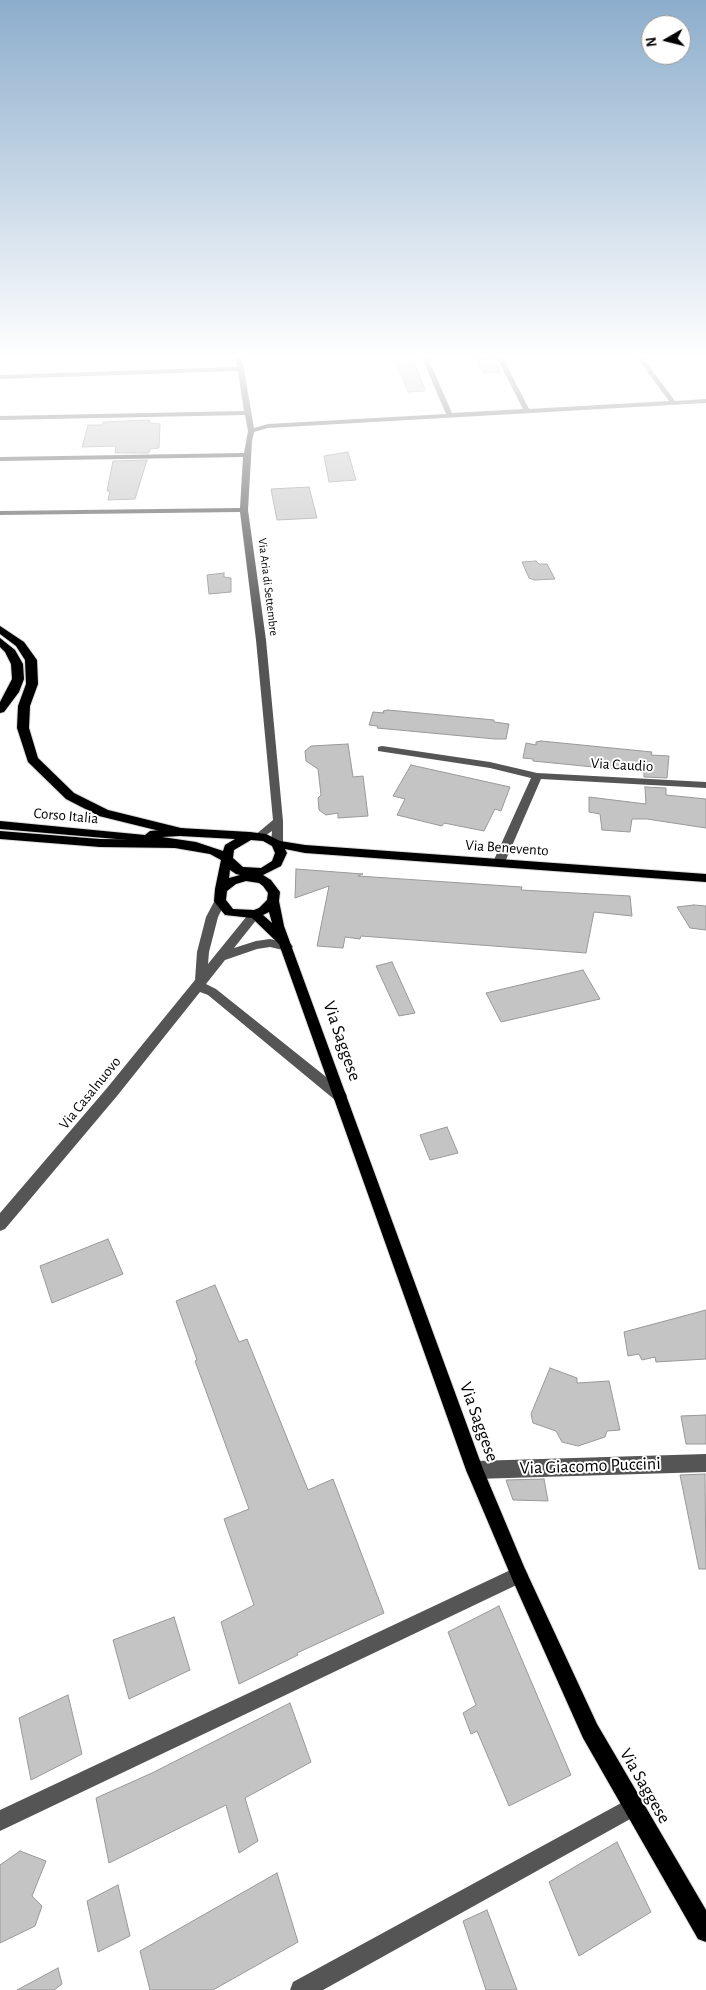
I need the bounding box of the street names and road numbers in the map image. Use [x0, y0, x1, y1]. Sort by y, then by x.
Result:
street label: Via Aria di Settembre [255, 537, 281, 637]
street label: Via Caudio [590, 754, 654, 776]
street label: Corso Italia [33, 804, 99, 828]
street label: Via Benevento [465, 836, 549, 860]
street label: Via Saggese [318, 998, 366, 1084]
street label: Via Casalnuovo [55, 1053, 125, 1133]
street label: Via Saggese [455, 1379, 503, 1465]
street label: Via Giacomo Puccini [519, 1453, 661, 1479]
street label: Via Saggese [615, 1745, 675, 1827]

